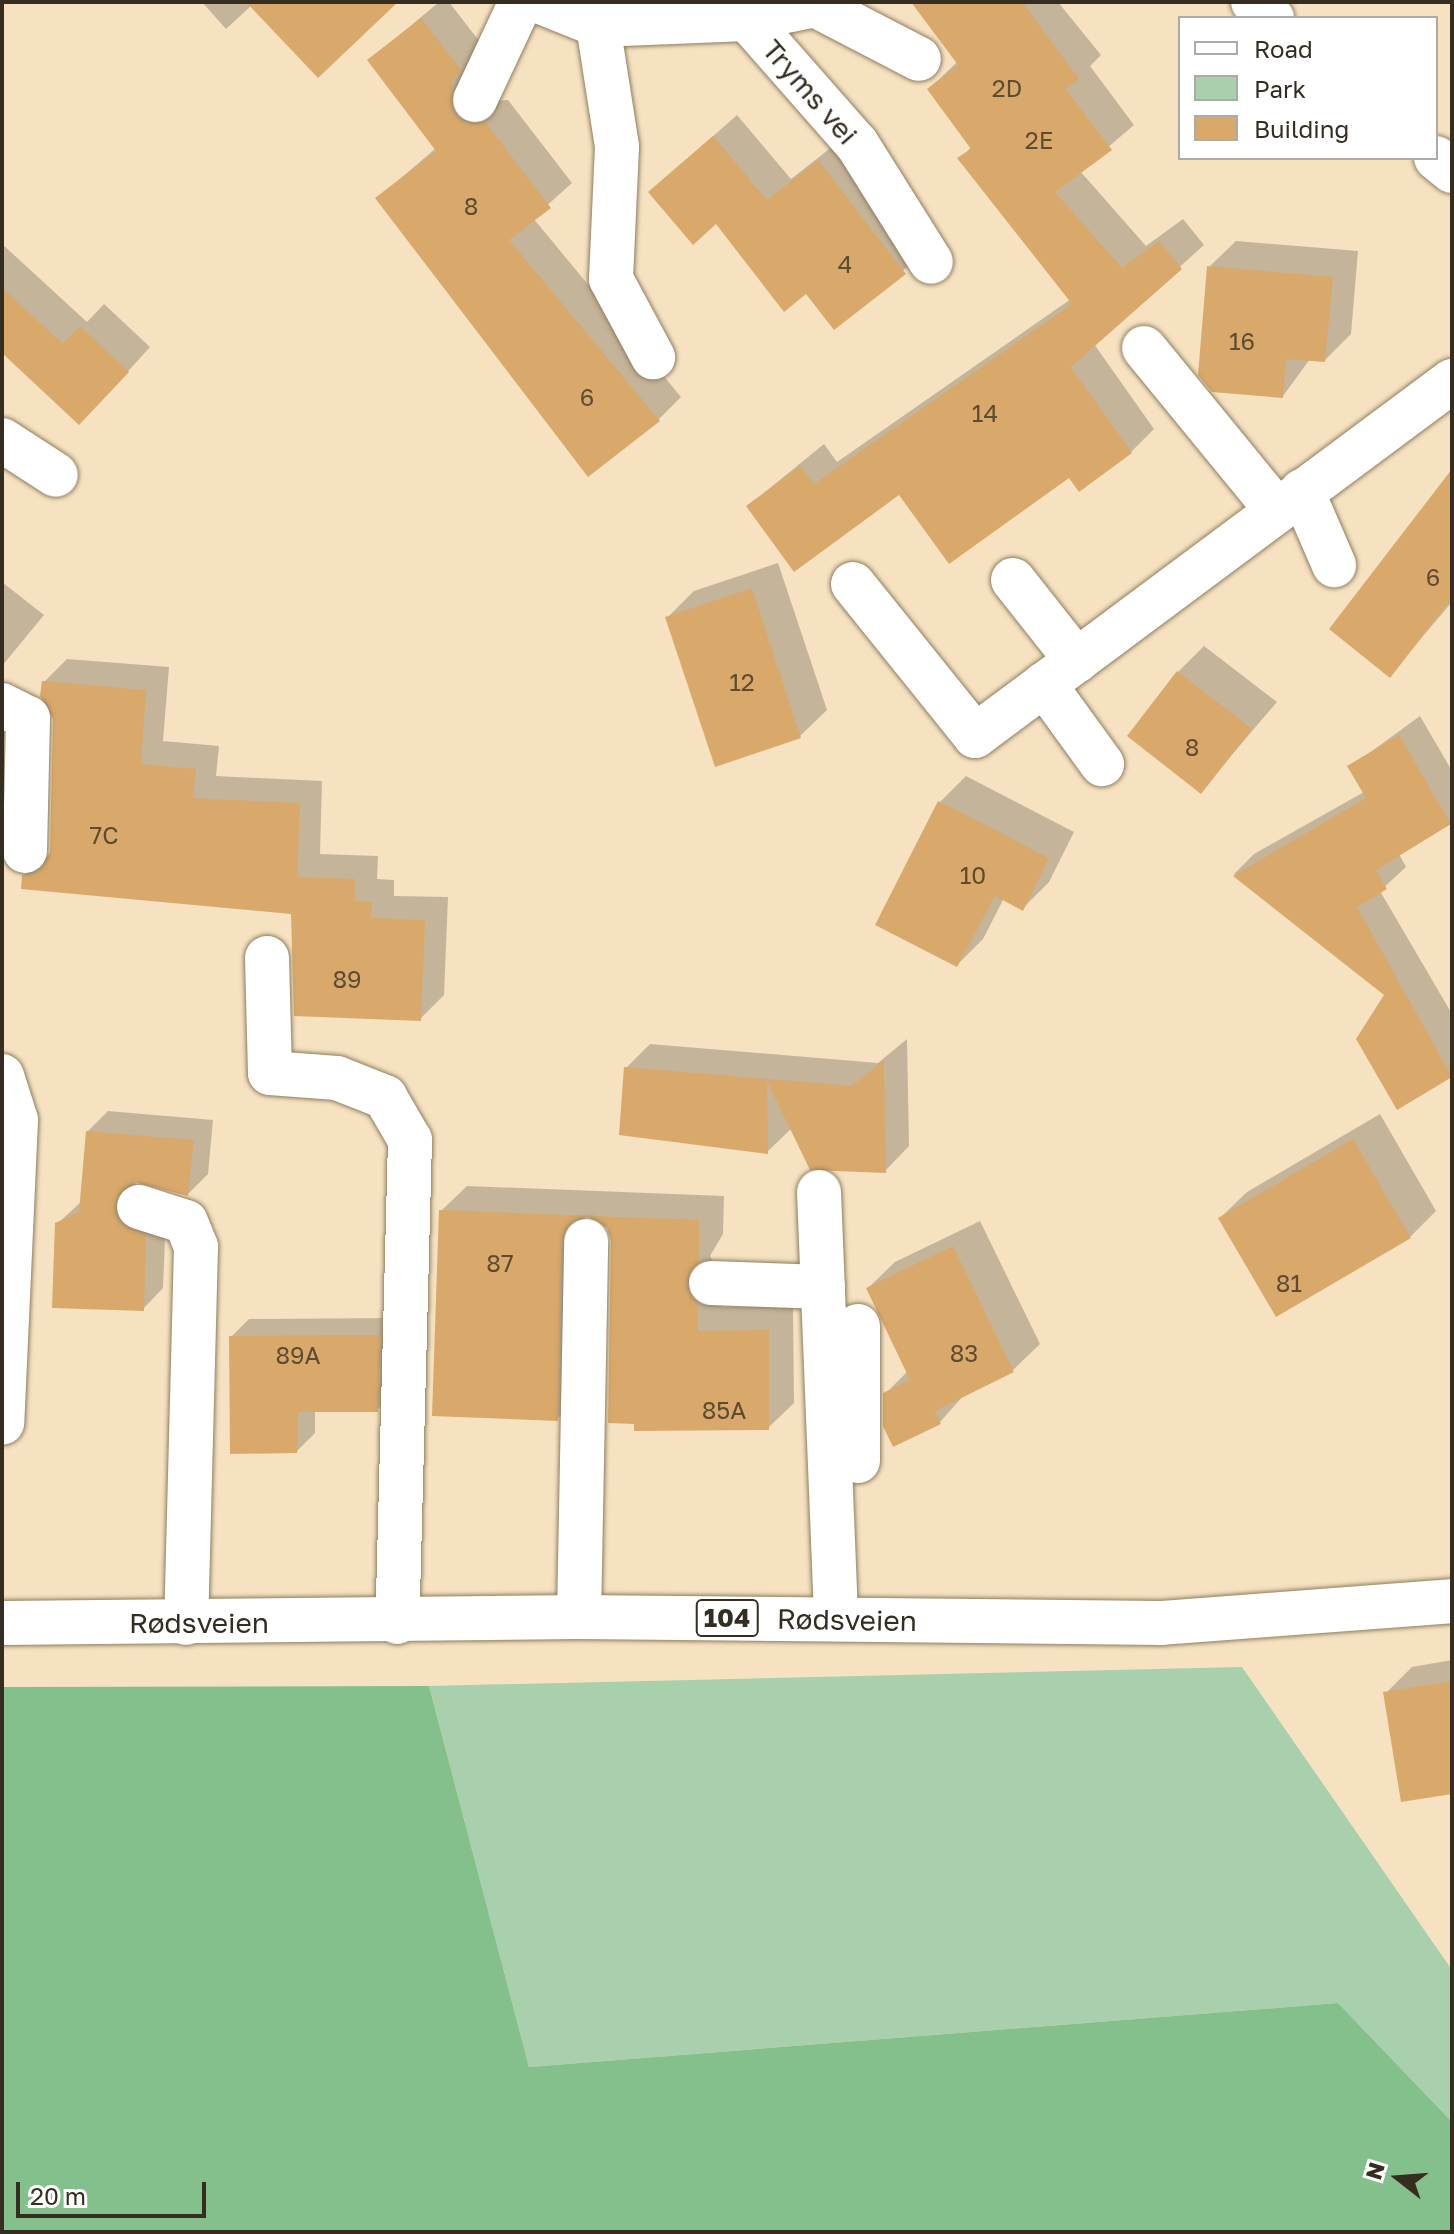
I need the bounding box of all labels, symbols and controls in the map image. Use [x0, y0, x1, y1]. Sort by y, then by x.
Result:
legend [1178, 16, 1438, 160]
street label: Tryms vei [755, 33, 865, 151]
text: Road [1254, 34, 1313, 63]
house number: 2D [992, 74, 1022, 102]
text: Park [1254, 74, 1306, 103]
text: Building [1254, 114, 1349, 143]
house number: 2E [1025, 126, 1053, 154]
house number: 8 [464, 192, 478, 220]
house number: 4 [838, 250, 852, 278]
house number: 16 [1229, 327, 1255, 355]
house number: 6 [580, 383, 594, 411]
house number: 14 [972, 399, 998, 427]
house number: 6 [1426, 563, 1440, 591]
house number: 12 [729, 668, 755, 696]
house number: 8 [1185, 733, 1199, 761]
house number: 7C [89, 821, 119, 849]
house number: 10 [960, 861, 986, 889]
house number: 89 [332, 965, 362, 993]
house number: 87 [486, 1249, 514, 1277]
house number: 81 [1276, 1269, 1302, 1297]
house number: 83 [950, 1339, 978, 1367]
house number: 89A [275, 1341, 321, 1369]
house number: 85A [702, 1396, 746, 1424]
road number: 104 [695, 1596, 759, 1640]
street label: Rødsveien [777, 1602, 917, 1638]
street label: Rødsveien [129, 1606, 269, 1640]
north arrow [1358, 2138, 1438, 2218]
text: N [1359, 2159, 1390, 2183]
scale bar [20, 2166, 210, 2216]
text: 20 m [30, 2181, 86, 2210]

